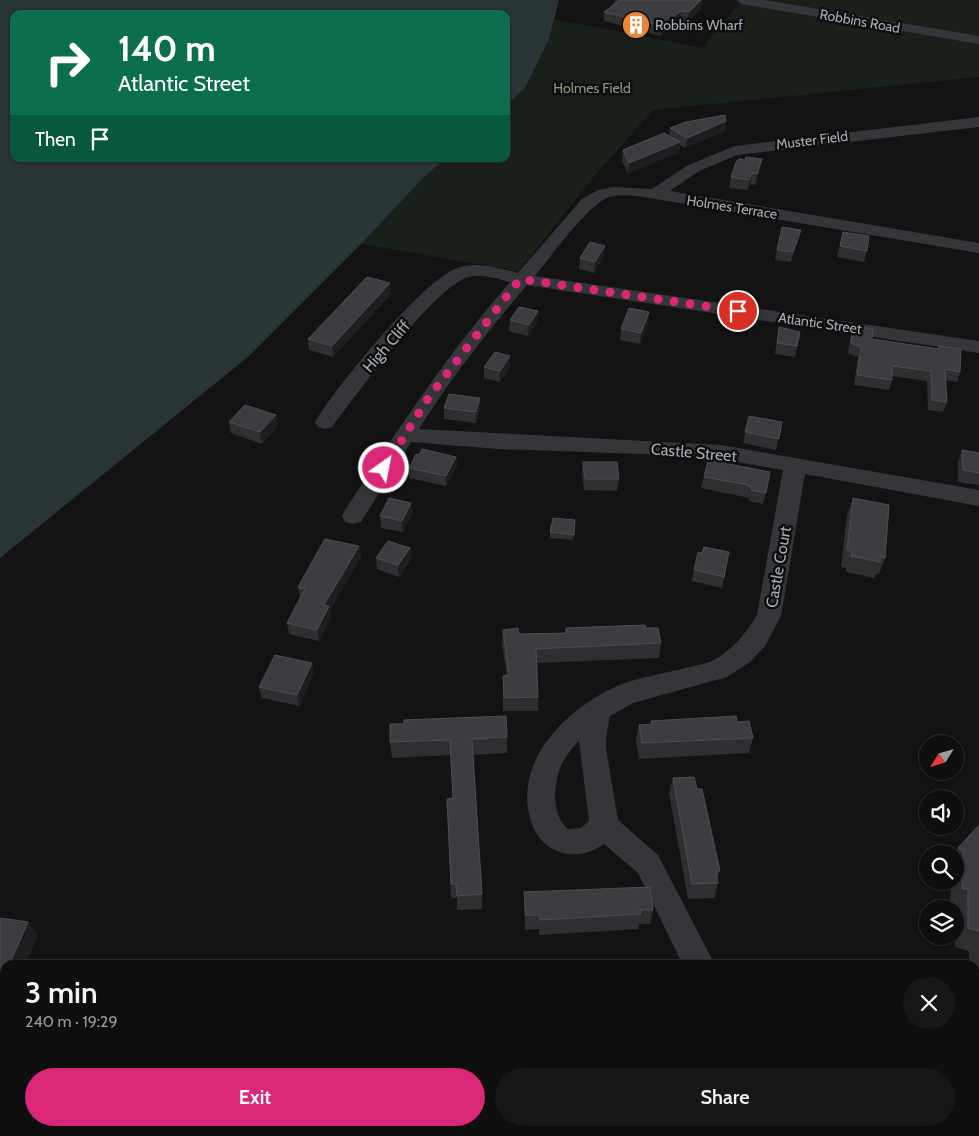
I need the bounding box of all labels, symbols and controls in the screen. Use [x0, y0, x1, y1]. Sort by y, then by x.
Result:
street label: Robbins Road [818, 5, 902, 37]
building icon: Robbins Wharf [621, 10, 651, 40]
place label: Robbins Wharf [655, 16, 743, 34]
text: 140 m [118, 27, 216, 70]
icon: right [35, 30, 100, 95]
text: Atlantic Street [118, 70, 250, 97]
park label: Holmes Field [553, 79, 631, 97]
icon: arrive [86, 125, 114, 153]
street label: Muster Field [775, 127, 849, 153]
text: Then [35, 128, 76, 151]
street label: Holmes Terrace [685, 191, 779, 223]
pin [717, 290, 759, 332]
icon: arrive [724, 297, 752, 325]
street label: Atlantic Street [777, 308, 863, 338]
street label: High Cliff [359, 316, 414, 376]
street label: Castle Street [650, 439, 738, 466]
position arrow [357, 441, 409, 493]
street label: Castle Court [762, 524, 795, 609]
north arrow [919, 735, 964, 780]
map controls [919, 735, 964, 945]
button: sound [919, 790, 964, 835]
button: search [919, 845, 964, 890]
button: layers [919, 900, 964, 945]
text: 3 min [25, 974, 98, 1011]
button: close [903, 977, 955, 1029]
text: 240 m · 19:29 [25, 1012, 118, 1031]
button: Exit [25, 1068, 485, 1126]
button: Share [495, 1068, 955, 1126]

